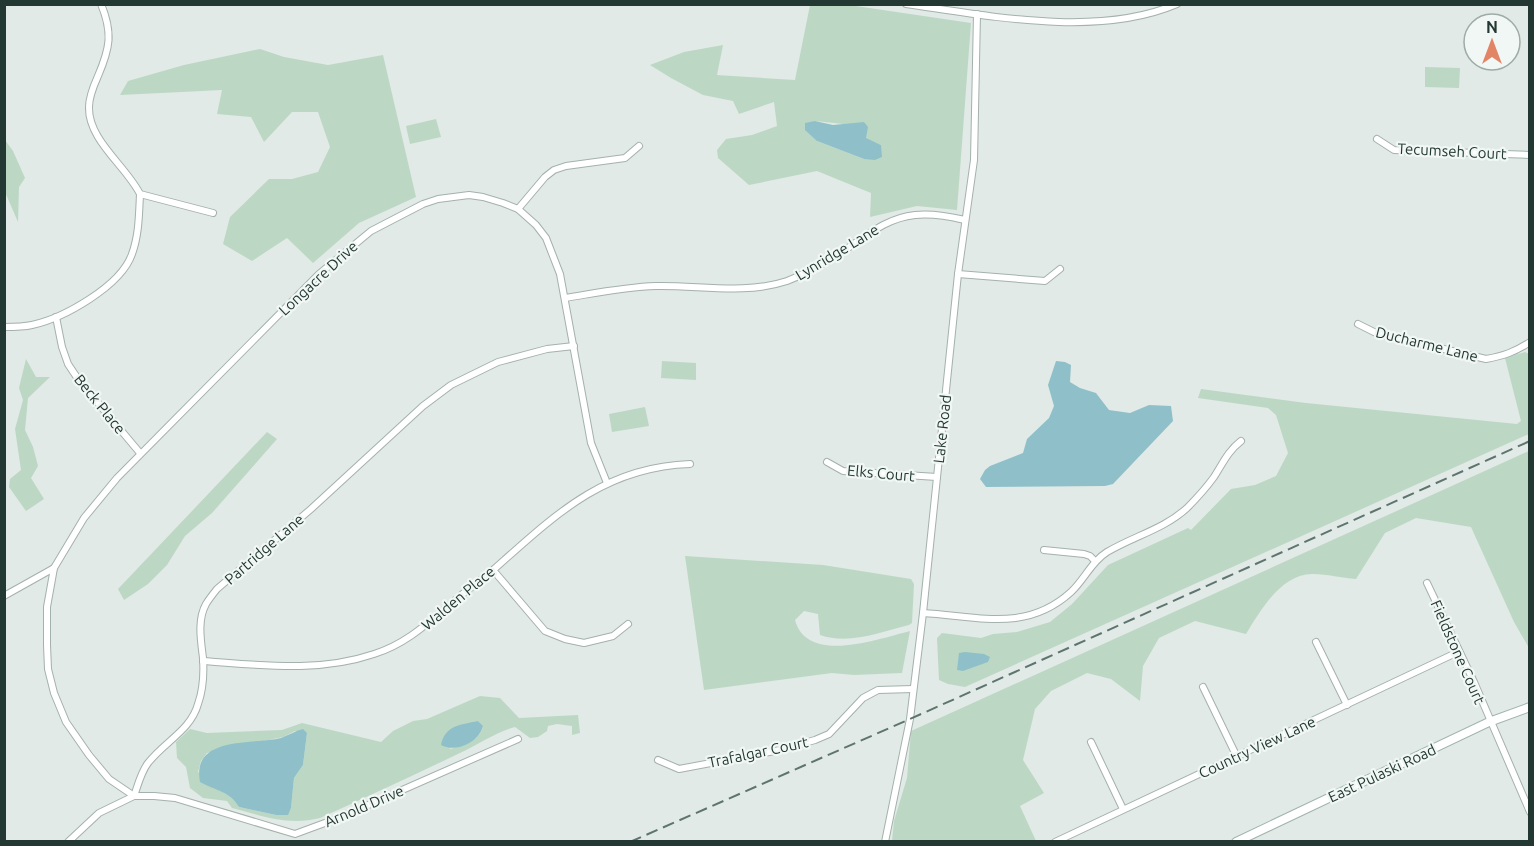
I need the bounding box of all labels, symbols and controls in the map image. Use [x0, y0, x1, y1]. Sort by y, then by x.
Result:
north arrow [1462, 12, 1522, 72]
text: N [1486, 18, 1498, 36]
street label: Tecumseh Court [1397, 140, 1507, 162]
street label: Lynridge Lane [792, 221, 882, 283]
street label: Longacre Drive [275, 237, 361, 319]
street label: Ducharme Lane [1374, 323, 1480, 365]
street label: Beck Place [71, 371, 129, 437]
street label: Lake Road [930, 394, 954, 464]
street label: Elks Court [846, 462, 916, 484]
street label: Partridge Lane [221, 510, 307, 588]
street label: Walden Place [418, 563, 498, 633]
street label: Fieldstone Court [1427, 597, 1489, 707]
street label: Country View Lane [1196, 712, 1318, 782]
street label: Trafalgar Court [706, 733, 810, 771]
street label: East Pulaski Road [1325, 741, 1439, 805]
street label: Arnold Drive [322, 782, 406, 830]

